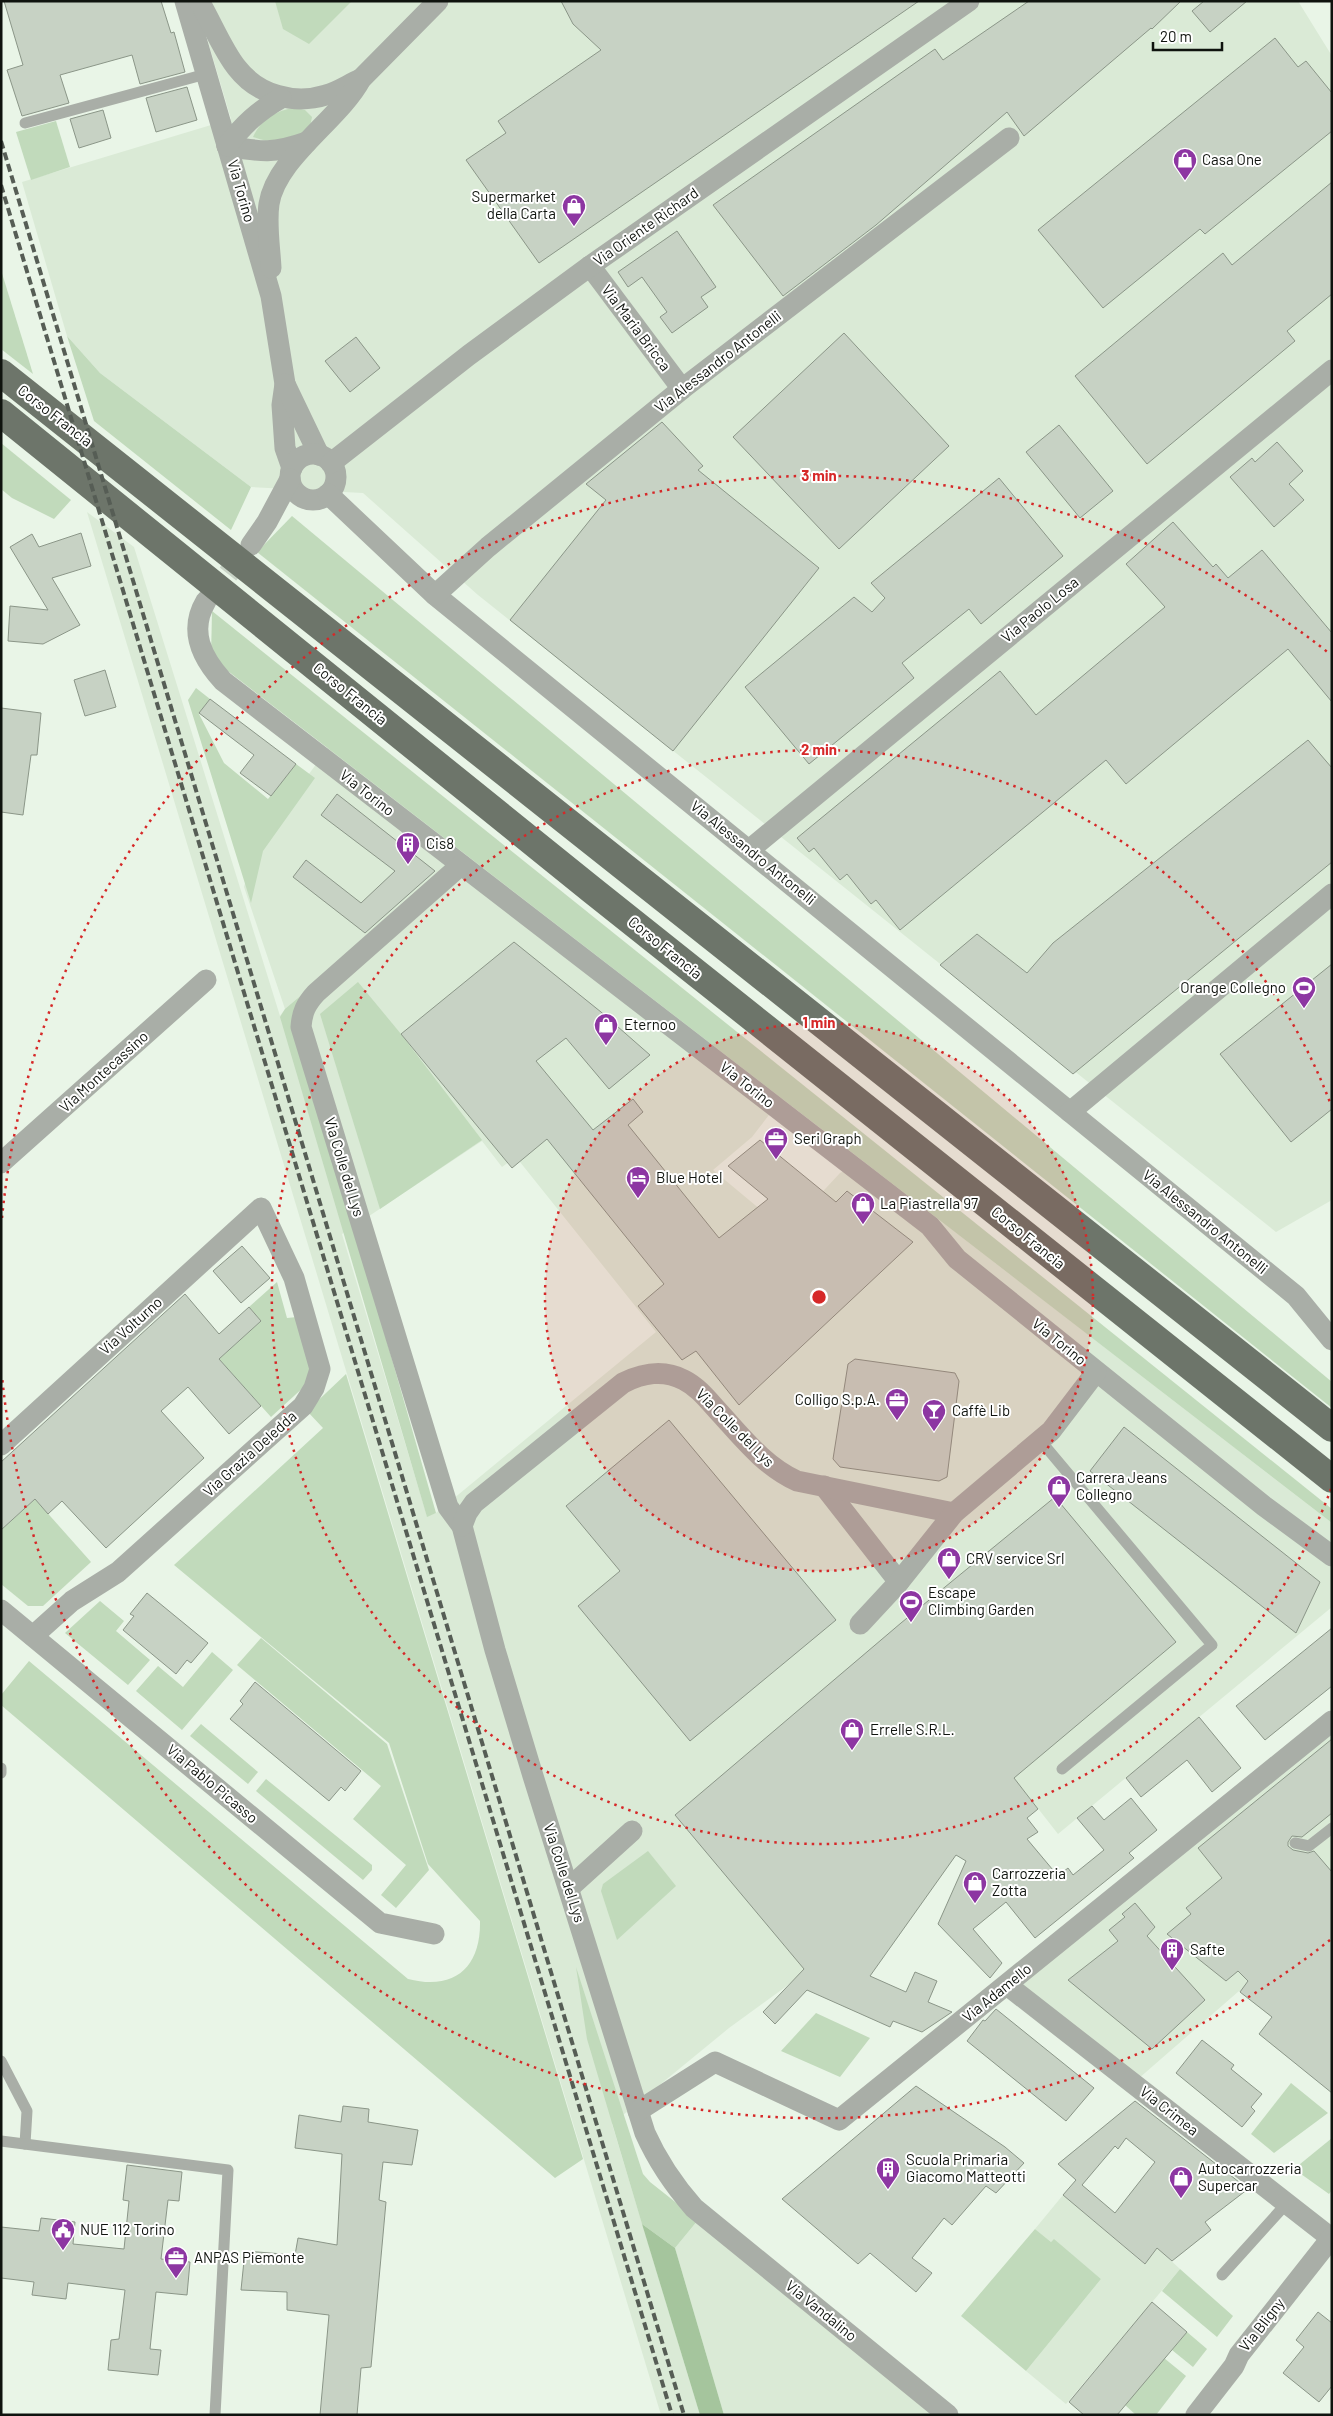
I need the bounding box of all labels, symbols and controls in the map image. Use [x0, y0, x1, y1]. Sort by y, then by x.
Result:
scale bar [1153, 20, 1222, 52]
text: 20 m [1160, 27, 1192, 45]
shop icon: Casa One [1172, 147, 1198, 181]
place label: Casa One [1202, 150, 1262, 168]
street label: Via Torino [224, 157, 259, 224]
street label: Via Oriente Richard [589, 183, 702, 269]
place label: Supermarket della Carta [471, 187, 556, 222]
shop icon: Supermarket della Carta [561, 193, 587, 227]
street label: Via Maria Bricca [598, 281, 675, 374]
street label: Via Alessandro Antonelli [651, 306, 784, 416]
street label: Corso Francia [15, 380, 97, 450]
text: 3 min [801, 466, 837, 484]
street label: Via Paolo Losa [997, 573, 1082, 646]
street label: Corso Francia [310, 658, 391, 728]
text: 2 min [801, 740, 837, 758]
street label: Via Torino [337, 765, 399, 819]
street label: Via Alessandro Antonelli [687, 796, 820, 908]
building icon: Cis8 [395, 831, 421, 865]
place label: Cis8 [426, 834, 454, 852]
street label: Corso Francia [625, 912, 706, 982]
sports icon: Orange Collegno [1291, 975, 1317, 1009]
place label: Orange Collegno [1180, 978, 1286, 996]
shop icon: Eternoo [593, 1012, 619, 1046]
text: 1 min [803, 1013, 835, 1031]
place label: Eternoo [624, 1015, 676, 1033]
street label: Via Montecassino [55, 1027, 151, 1116]
street label: Via Torino [717, 1057, 779, 1111]
street label: Via Colle del Lys [321, 1115, 369, 1219]
office icon: Seri Graph [763, 1126, 789, 1160]
place label: Seri Graph [794, 1129, 862, 1147]
hotel icon: Blue Hotel [625, 1165, 651, 1199]
street label: Via Alessandro Antonelli [1139, 1165, 1272, 1277]
place label: Blue Hotel [656, 1168, 722, 1186]
shop icon: La Piastrella 97 [850, 1191, 876, 1225]
place label: La Piastrella 97 [880, 1194, 978, 1212]
street label: Corso Francia [988, 1202, 1069, 1272]
centre of rings [810, 1288, 828, 1306]
street label: Via Volturno [95, 1292, 165, 1358]
street label: Via Torino [1029, 1314, 1090, 1368]
street label: Via Colle del Lys [693, 1384, 779, 1470]
office icon: Colligo S.p.A. [884, 1387, 910, 1421]
place label: Colligo S.p.A. [795, 1390, 880, 1408]
bar icon: Caffè Lib [921, 1398, 947, 1432]
place label: Caffè Lib [952, 1401, 1010, 1419]
street label: Via Grazia Deledda [199, 1407, 300, 1500]
place label: Carrera Jeans Collegno [1076, 1468, 1167, 1503]
shop icon: Carrera Jeans Collegno [1046, 1474, 1072, 1508]
shop icon: CRV service Srl [936, 1546, 962, 1580]
place label: CRV service Srl [966, 1549, 1064, 1567]
place label: Escape Climbing Garden [928, 1583, 1034, 1618]
sports icon: Escape Climbing Garden [898, 1589, 924, 1623]
shop icon: Errelle S.R.L. [839, 1717, 865, 1751]
place label: Errelle S.R.L. [870, 1720, 955, 1738]
street label: Via Pablo Picasso [163, 1740, 262, 1827]
street label: Via Colle del Lys [540, 1821, 589, 1925]
place label: Carrozzeria Zotta [992, 1864, 1066, 1899]
shop icon: Carrozzeria Zotta [962, 1870, 988, 1904]
building icon: Safte [1159, 1937, 1185, 1971]
place label: Safte [1190, 1940, 1225, 1958]
street label: Via Adamello [958, 1959, 1034, 2025]
street label: Via Crimea [1137, 2082, 1203, 2139]
place label: Scuola Primaria Giacomo Matteotti [906, 2150, 1026, 2185]
building icon: Scuola Primaria Giacomo Matteotti [875, 2156, 901, 2190]
place label: Autocarrozzeria Supercar [1198, 2159, 1301, 2194]
shop icon: Autocarrozzeria Supercar [1168, 2165, 1194, 2199]
public building icon: NUE 112 Torino [50, 2217, 76, 2251]
place label: NUE 112 Torino [80, 2220, 175, 2238]
office icon: ANPAS Piemonte [163, 2245, 189, 2279]
place label: ANPAS Piemonte [194, 2248, 304, 2266]
street label: Via Vandalino [782, 2276, 861, 2344]
street label: Via Bligny [1235, 2294, 1288, 2355]

